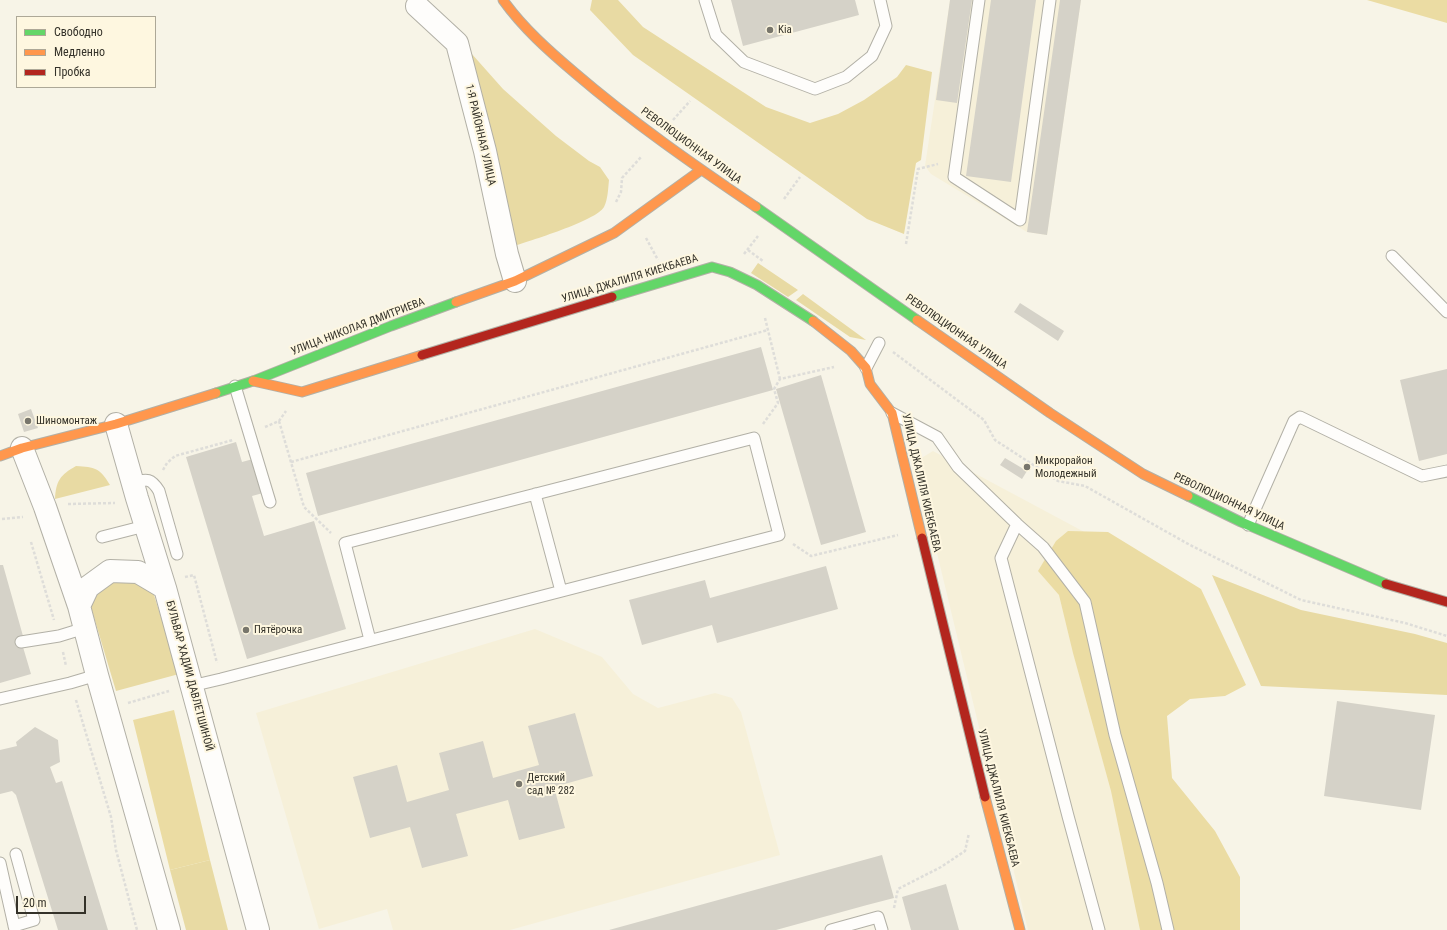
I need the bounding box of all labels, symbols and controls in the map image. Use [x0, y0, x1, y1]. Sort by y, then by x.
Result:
legend [16, 16, 156, 88]
place label: Kia [778, 23, 792, 37]
text: Свободно [54, 25, 103, 39]
marker: Kia [765, 25, 775, 35]
text: Медленно [54, 45, 105, 59]
text: Пробка [54, 65, 91, 79]
street label: 1-Я РАЙОННАЯ УЛИЦА [462, 83, 498, 187]
street label: РЕВОЛЮЦИОННАЯ УЛИЦА [638, 105, 744, 187]
street label: УЛИЦА ДЖАЛИЛЯ КИЕКБАЕВА [560, 252, 700, 306]
street label: РЕВОЛЮЦИОННАЯ УЛИЦА [903, 292, 1009, 372]
street label: УЛИЦА НИКОЛАЯ ДМИТРИЕВА [289, 295, 427, 359]
street label: УЛИЦА ДЖАЛИЛЯ КИЕКБАЕВА [899, 412, 943, 554]
place label: Шиномонтаж [36, 414, 97, 428]
marker: Шиномонтаж [23, 416, 33, 426]
place label: Микрорайон Молодежный [1035, 454, 1097, 480]
marker: Микрорайон Молодежный [1022, 462, 1032, 472]
street label: РЕВОЛЮЦИОННАЯ УЛИЦА [1171, 470, 1287, 534]
street label: БУЛЬВАР ХАДИИ ДАВЛЕТШИНОЙ [163, 599, 215, 753]
place label: Пятёрочка [254, 623, 302, 637]
marker: Пятёрочка [241, 625, 251, 635]
street label: УЛИЦА ДЖАЛИЛЯ КИЕКБАЕВА [974, 728, 1022, 868]
place label: Детский сад № 282 [527, 771, 574, 797]
marker: Детский сад № 282 [514, 779, 524, 789]
scale bar [18, 888, 88, 914]
text: 20 m [23, 896, 47, 910]

